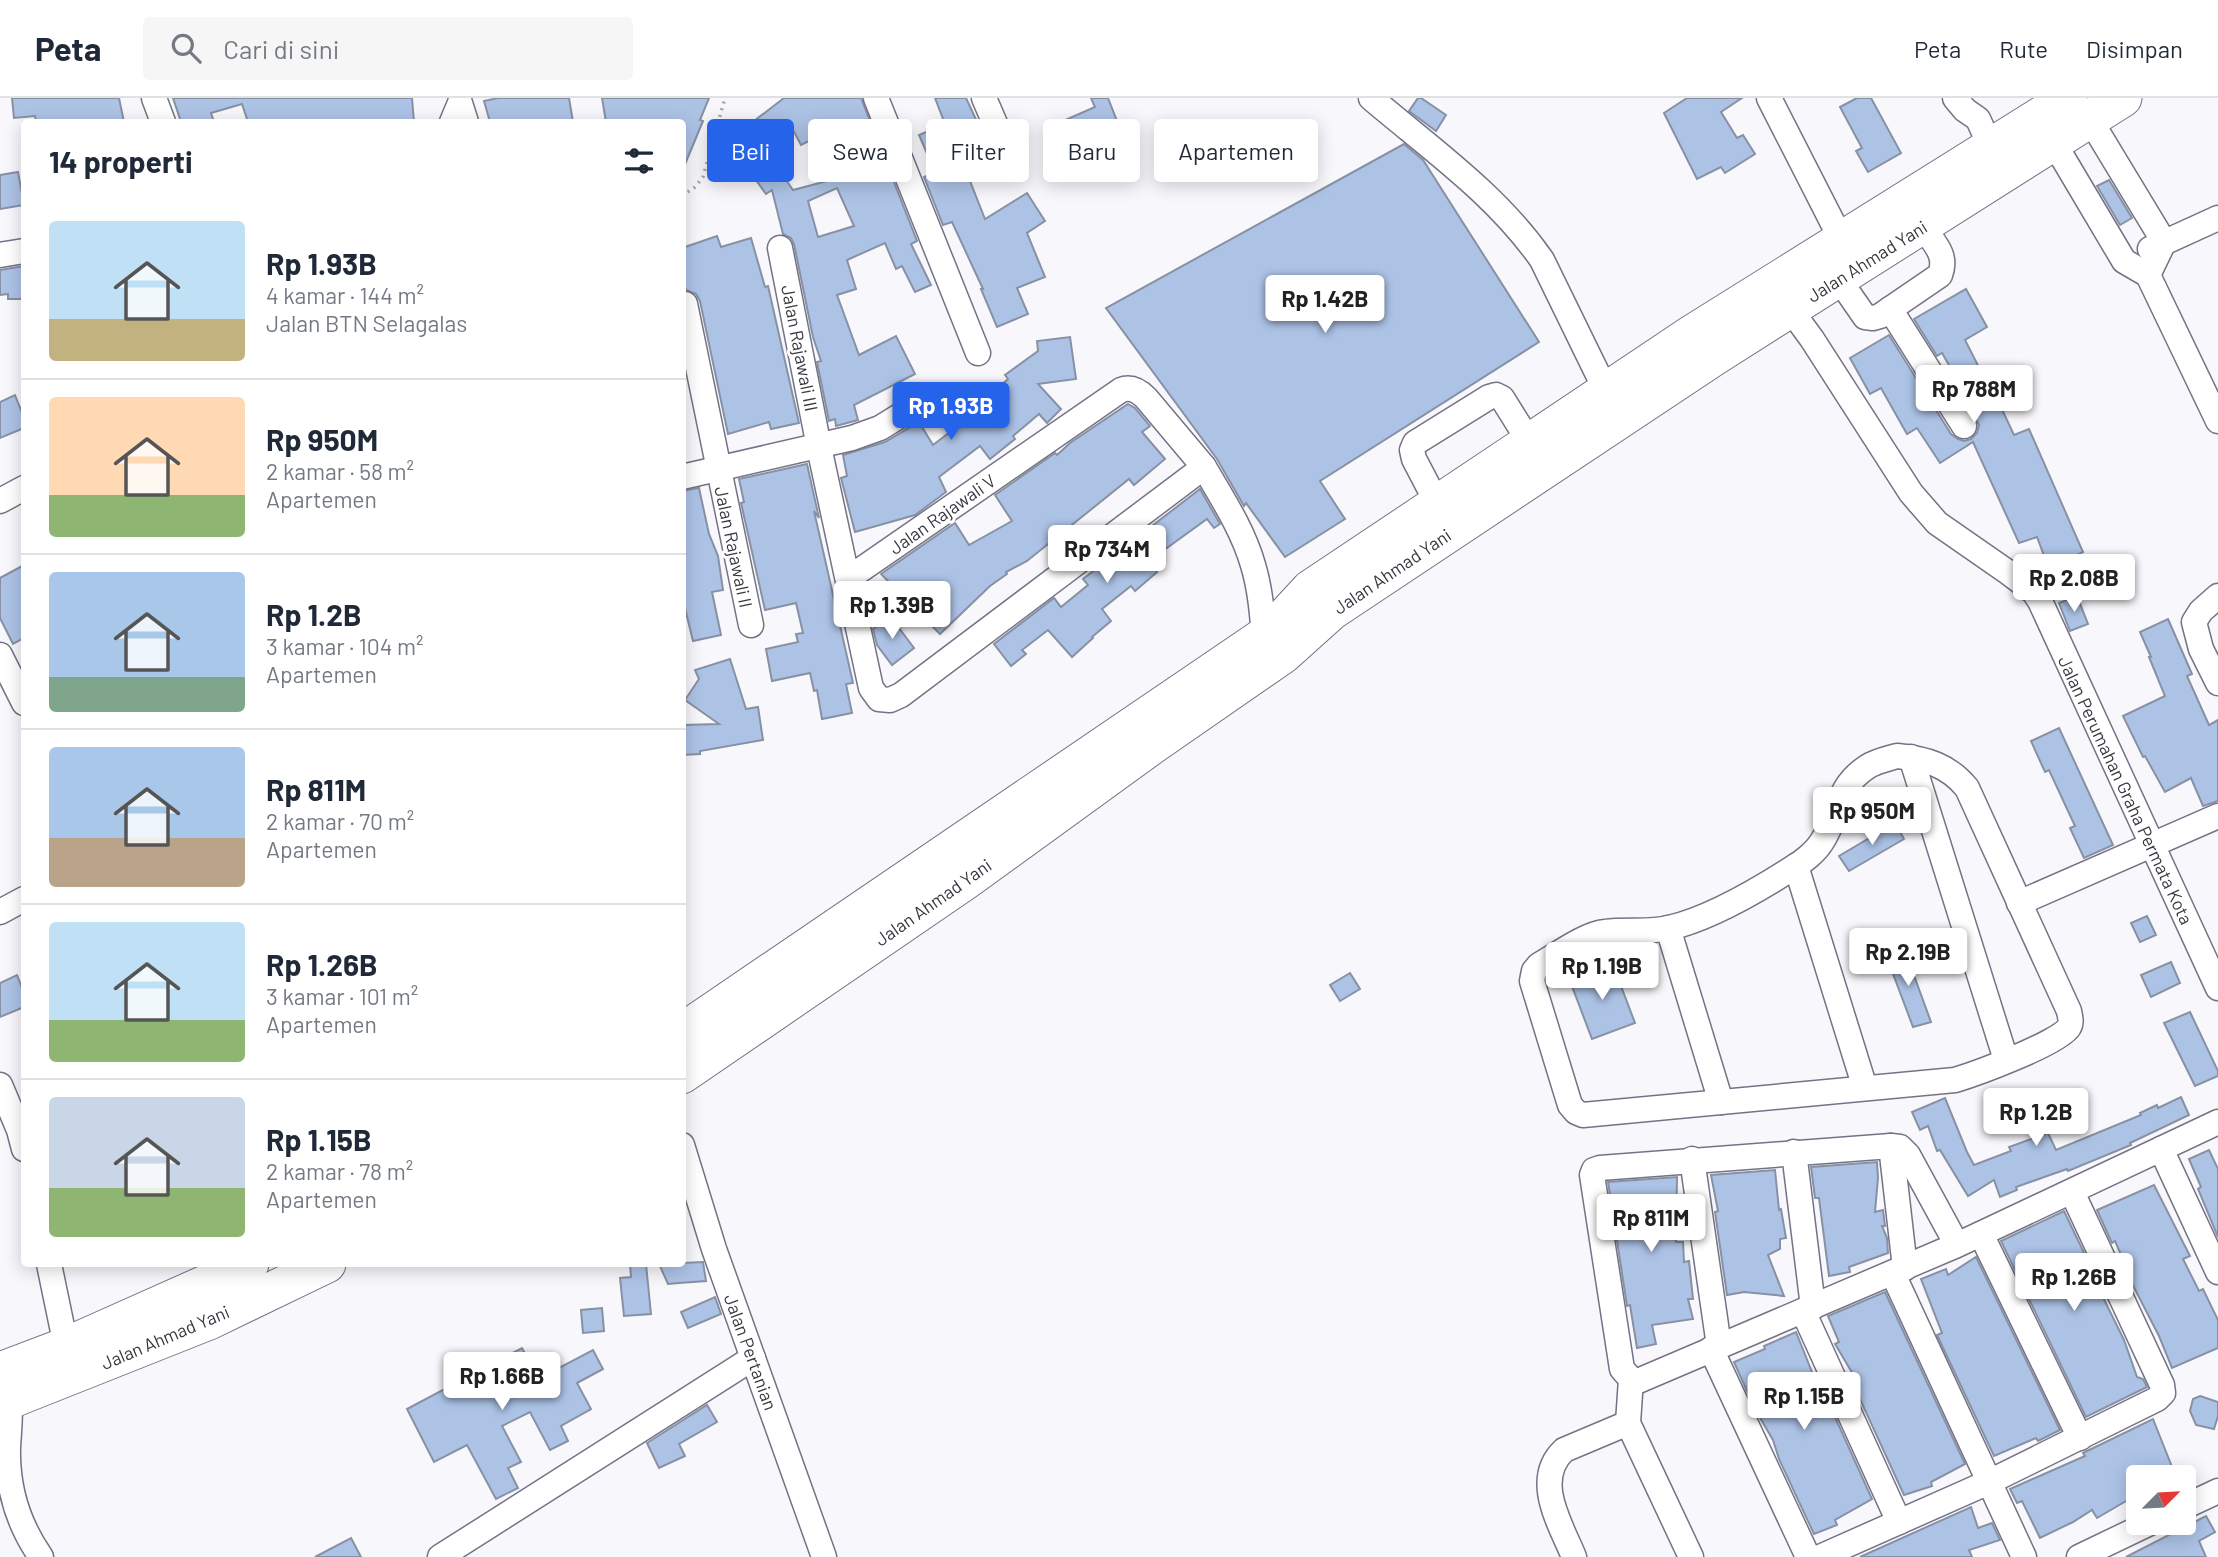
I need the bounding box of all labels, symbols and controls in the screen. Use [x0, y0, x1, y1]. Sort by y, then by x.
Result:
search box [143, 17, 633, 80]
text: Peta [35, 28, 101, 68]
icon: search [167, 29, 205, 67]
text: Cari di sini [223, 33, 339, 64]
text: Peta [1914, 34, 1961, 63]
text: Rute [1999, 34, 2048, 63]
text: Disimpan [2086, 34, 2183, 63]
chip: Beli [707, 119, 794, 182]
chip: Sewa [808, 119, 912, 182]
chip: Filter [926, 119, 1029, 182]
chip: Baru [1043, 119, 1140, 182]
chip: Apartemen [1154, 119, 1318, 182]
icon: filters [620, 142, 658, 180]
text: 14 properti [49, 143, 193, 179]
street label: Jalan Ahmad Yani [1803, 215, 1931, 307]
text: Rp 1.93B [266, 245, 377, 281]
icon: home [105, 249, 189, 333]
pin: Rp 1.42B [1253, 275, 1397, 335]
text: 4 kamar · 144 m² [266, 281, 424, 309]
street label: Jalan Rajawali III [777, 283, 823, 413]
text: Rp 1.42B [1281, 284, 1369, 312]
text: Jalan BTN Selagalas [266, 309, 467, 337]
pin: Rp 788M [1909, 366, 2039, 425]
text: Rp 788M [1932, 374, 2016, 402]
pin: Rp 1.93B [879, 382, 1023, 442]
text: Rp 1.93B [908, 391, 994, 419]
text: Rp 950M [266, 421, 378, 457]
icon: home [105, 425, 189, 509]
text: 2 kamar · 58 m² [266, 457, 414, 485]
street label: Jalan Rajawali V [885, 469, 1000, 559]
street label: Jalan Rajawali II [710, 484, 758, 610]
text: Apartemen [266, 485, 377, 513]
street label: Jalan Ahmad Yani [1329, 524, 1455, 618]
pin: Rp 734M [1042, 526, 1172, 585]
text: Rp 734M [1064, 534, 1150, 562]
pin: Rp 2.08B [2002, 554, 2146, 614]
text: Rp 2.08B [2029, 563, 2119, 591]
pin: Rp 1.39B [820, 582, 964, 641]
text: Rp 1.39B [849, 590, 935, 618]
text: Rp 1.2B [266, 596, 362, 632]
icon: home [105, 600, 189, 684]
text: 3 kamar · 104 m² [266, 632, 424, 660]
street label: Jalan Perumahan Graha Permata Kota [2054, 652, 2198, 928]
text: Apartemen [266, 660, 377, 688]
text: Rp 811M [266, 771, 366, 807]
icon: home [105, 775, 189, 859]
pin: Rp 950M [1807, 788, 1937, 847]
text: Rp 950M [1829, 796, 1915, 824]
text: 2 kamar · 70 m² [266, 807, 414, 835]
text: Apartemen [266, 835, 377, 863]
street label: Jalan Ahmad Yani [870, 854, 996, 950]
pin: Rp 2.19B [1836, 928, 1980, 988]
text: Rp 2.19B [1865, 937, 1951, 965]
pin: Rp 1.19B [1530, 942, 1674, 1002]
text: Rp 1.26B [266, 946, 378, 982]
icon: home [105, 950, 189, 1034]
text: Rp 1.19B [1562, 951, 1642, 979]
text: 3 kamar · 101 m² [266, 982, 418, 1010]
text: Apartemen [266, 1010, 377, 1038]
pin: Rp 1.2B [1971, 1088, 2101, 1148]
text: Rp 1.2B [1999, 1097, 2073, 1125]
text: Rp 1.15B [266, 1121, 372, 1157]
icon: home [105, 1125, 189, 1209]
text: 2 kamar · 78 m² [266, 1157, 413, 1185]
text: Apartemen [266, 1185, 377, 1213]
pin: Rp 811M [1586, 1194, 1716, 1254]
text: Rp 811M [1613, 1203, 1689, 1231]
pin: Rp 1.26B [2002, 1254, 2146, 1313]
text: Rp 1.26B [2031, 1262, 2117, 1290]
street label: Jalan Pertanian [720, 1291, 782, 1413]
street label: Jalan Ahmad Yani [98, 1300, 232, 1374]
pin: Rp 1.66B [430, 1352, 574, 1412]
text: Rp 1.66B [459, 1361, 545, 1389]
pin: Rp 1.15B [1732, 1372, 1876, 1432]
text: Rp 1.15B [1764, 1381, 1844, 1409]
north arrow [2126, 1465, 2196, 1535]
map controls [2126, 1465, 2196, 1535]

